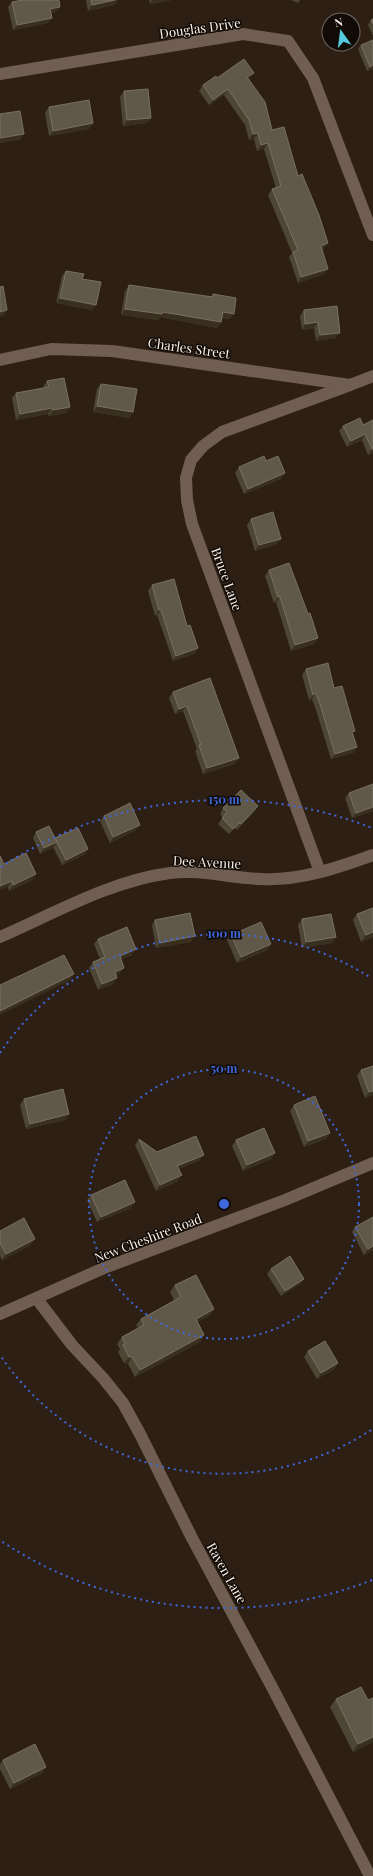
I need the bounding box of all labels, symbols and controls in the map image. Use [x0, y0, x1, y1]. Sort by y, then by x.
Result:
north arrow [321, 12, 361, 52]
street label: Douglas Drive [158, 13, 242, 42]
text: N [333, 14, 344, 30]
street label: Charles Street [147, 333, 232, 362]
street label: Bruce Lane [208, 545, 247, 613]
text: 150 m [208, 791, 240, 807]
street label: Dee Avenue [172, 851, 242, 872]
text: 100 m [207, 925, 241, 941]
text: 50 m [211, 1060, 238, 1076]
centre of rings [217, 1197, 231, 1211]
street label: New Cheshire Road [92, 1209, 204, 1266]
street label: Raven Lane [204, 1539, 251, 1607]

